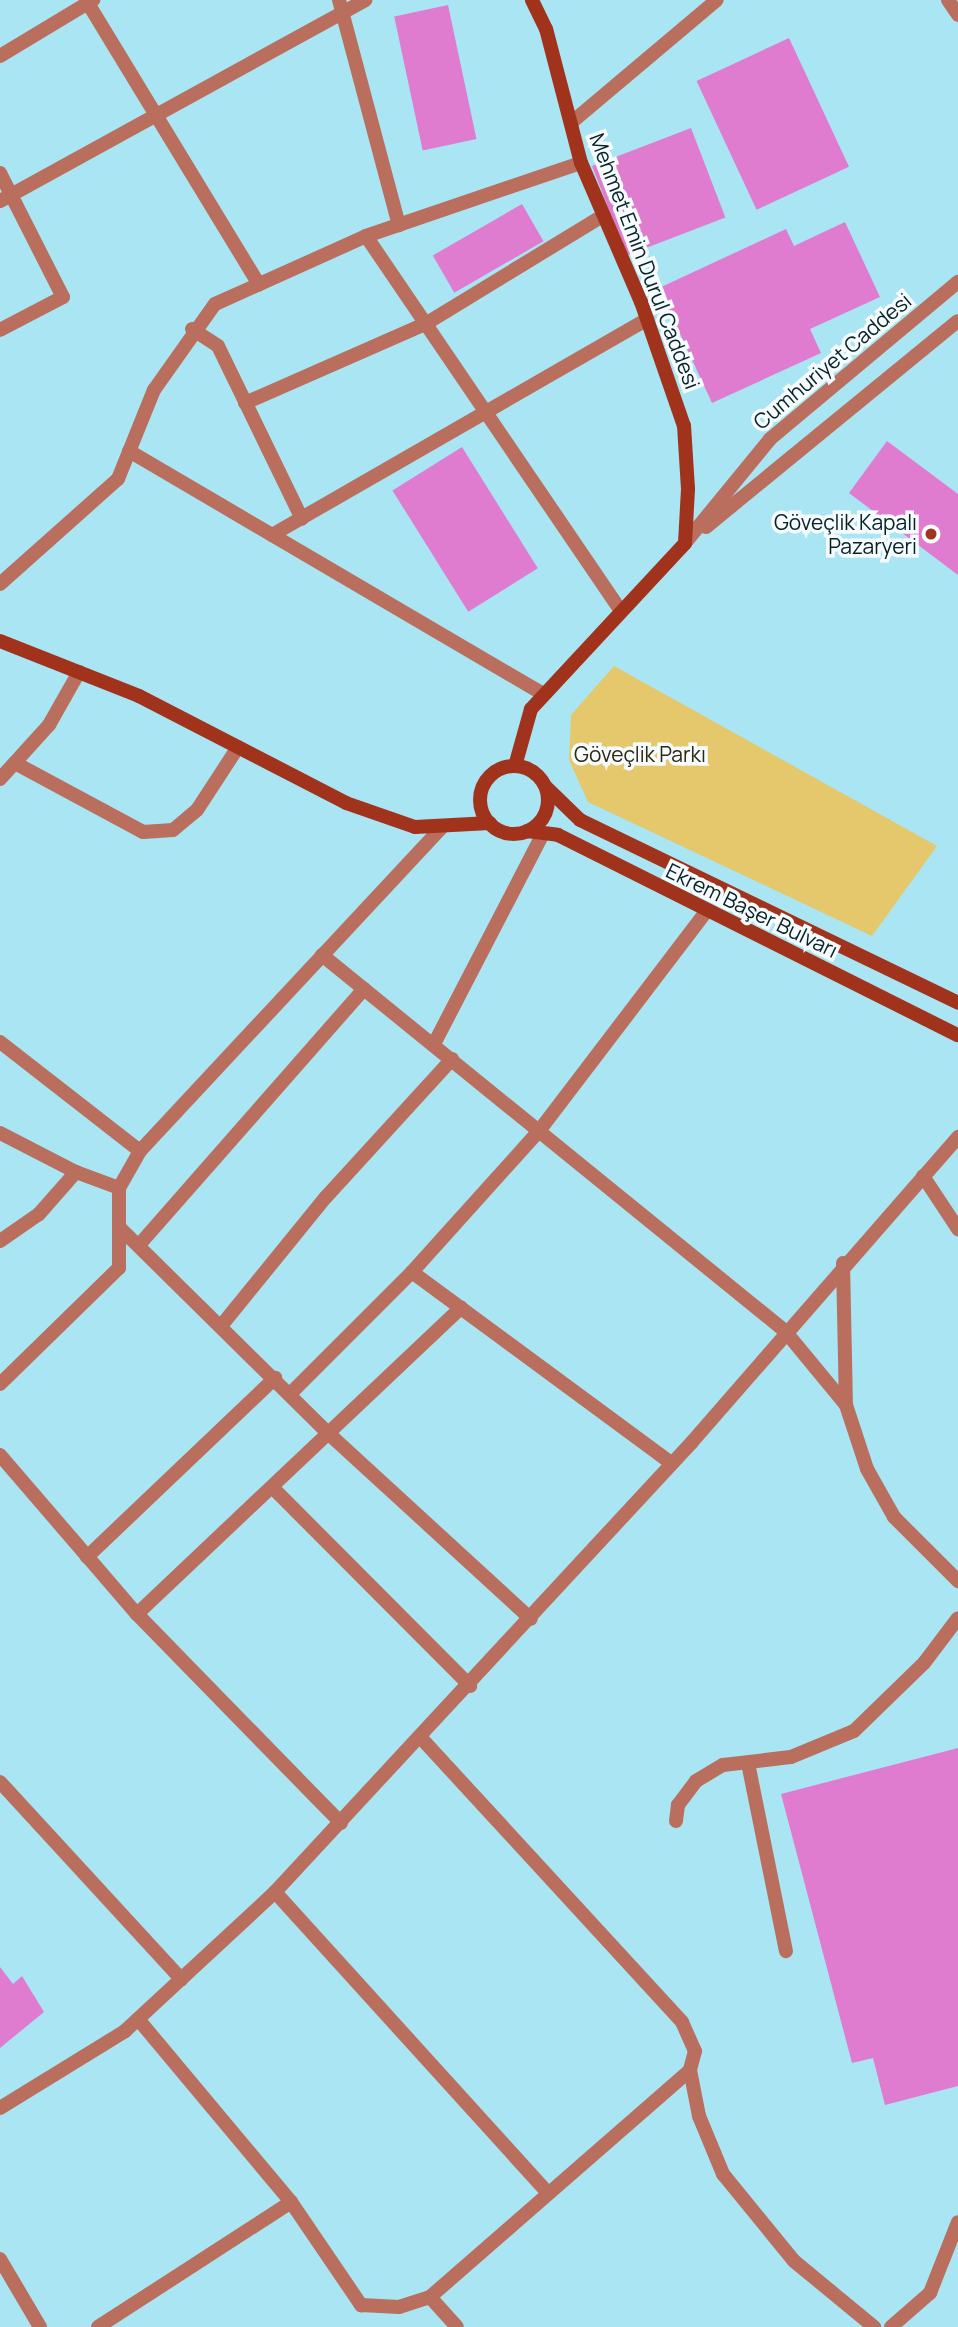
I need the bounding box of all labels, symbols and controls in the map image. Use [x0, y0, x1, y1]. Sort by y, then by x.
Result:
street label: Mehmet Emin Durul Caddesi [585, 130, 705, 392]
street label: Cumhuriyet Caddesi [748, 288, 916, 434]
place label: Göveçlik Kapalı Pazaryeri [774, 509, 917, 559]
marker: Göveçlik Kapalı Pazaryeri [923, 526, 939, 542]
park label: Göveçlik Parkı [574, 741, 706, 767]
street label: Ekrem Başer Bulvarı [662, 858, 842, 962]

